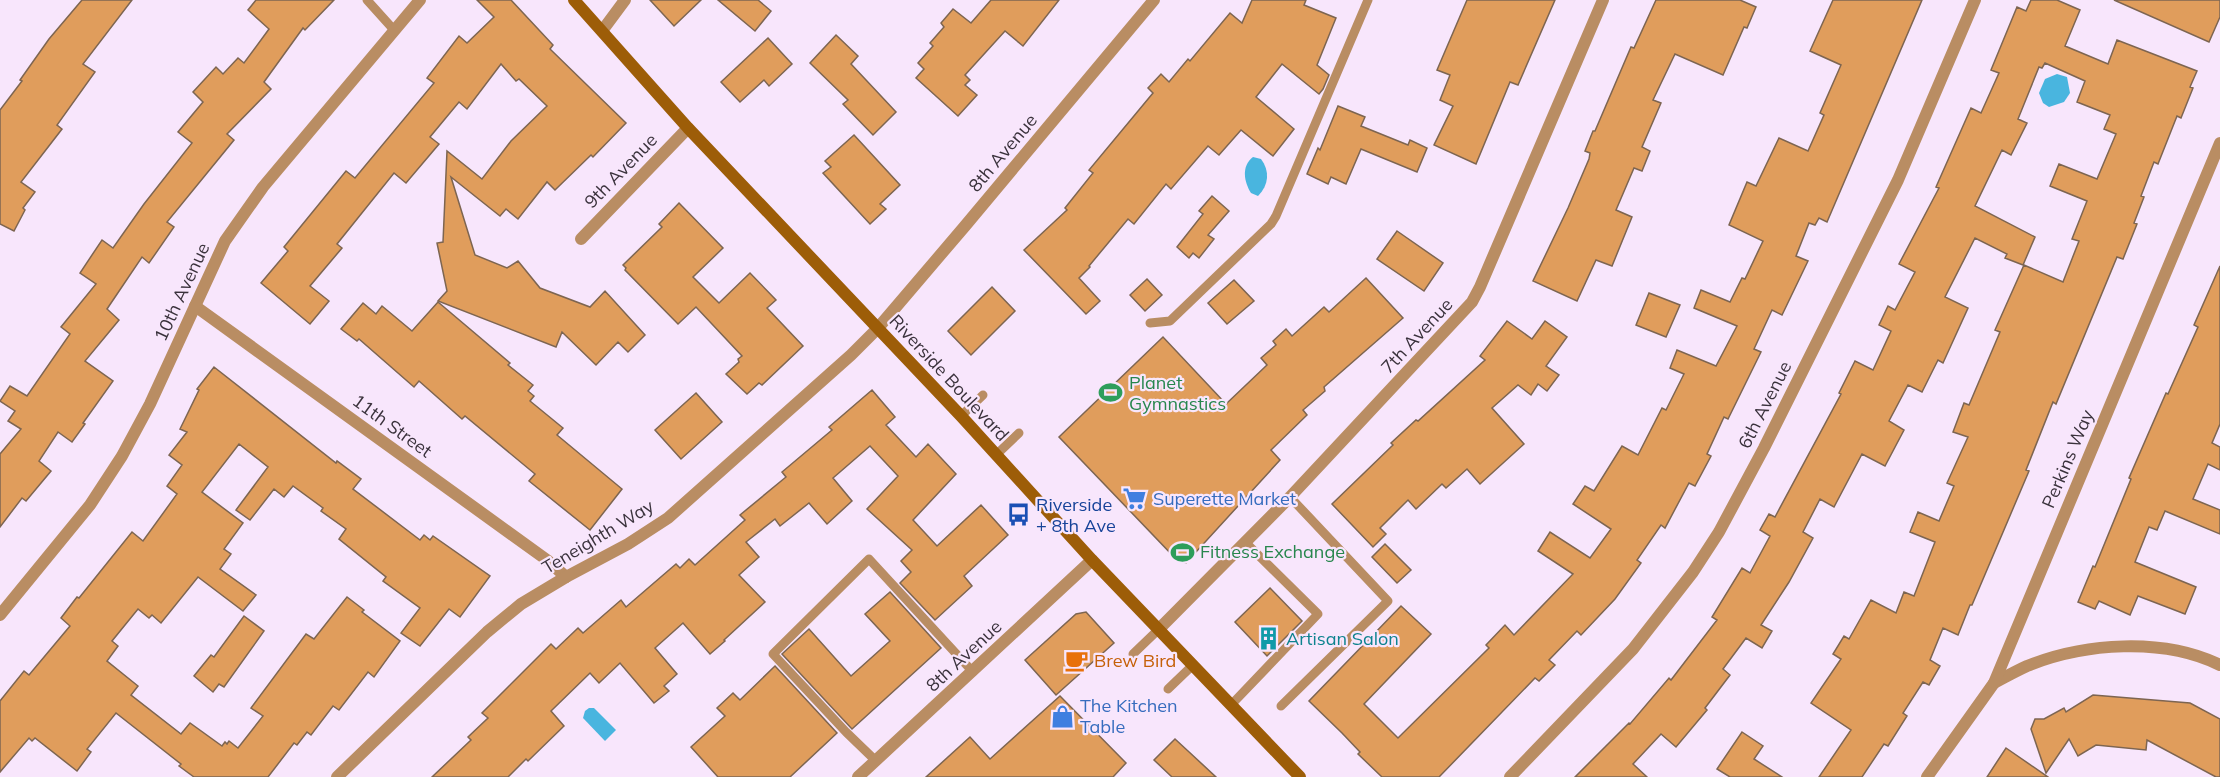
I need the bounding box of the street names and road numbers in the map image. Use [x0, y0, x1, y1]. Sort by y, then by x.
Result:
street label: 8th Avenue [963, 109, 1042, 196]
street label: 9th Avenue [579, 128, 662, 213]
street label: 10th Avenue [149, 239, 214, 345]
street label: 7th Avenue [1376, 293, 1457, 378]
street label: Riverside Boulevard [885, 309, 1014, 446]
street label: 6th Avenue [1733, 357, 1796, 452]
street label: 11th Street [348, 389, 437, 462]
street label: Perkins Way [2037, 406, 2099, 511]
street label: Teneighth Way [538, 494, 658, 579]
street label: 8th Avenue [921, 615, 1006, 696]

